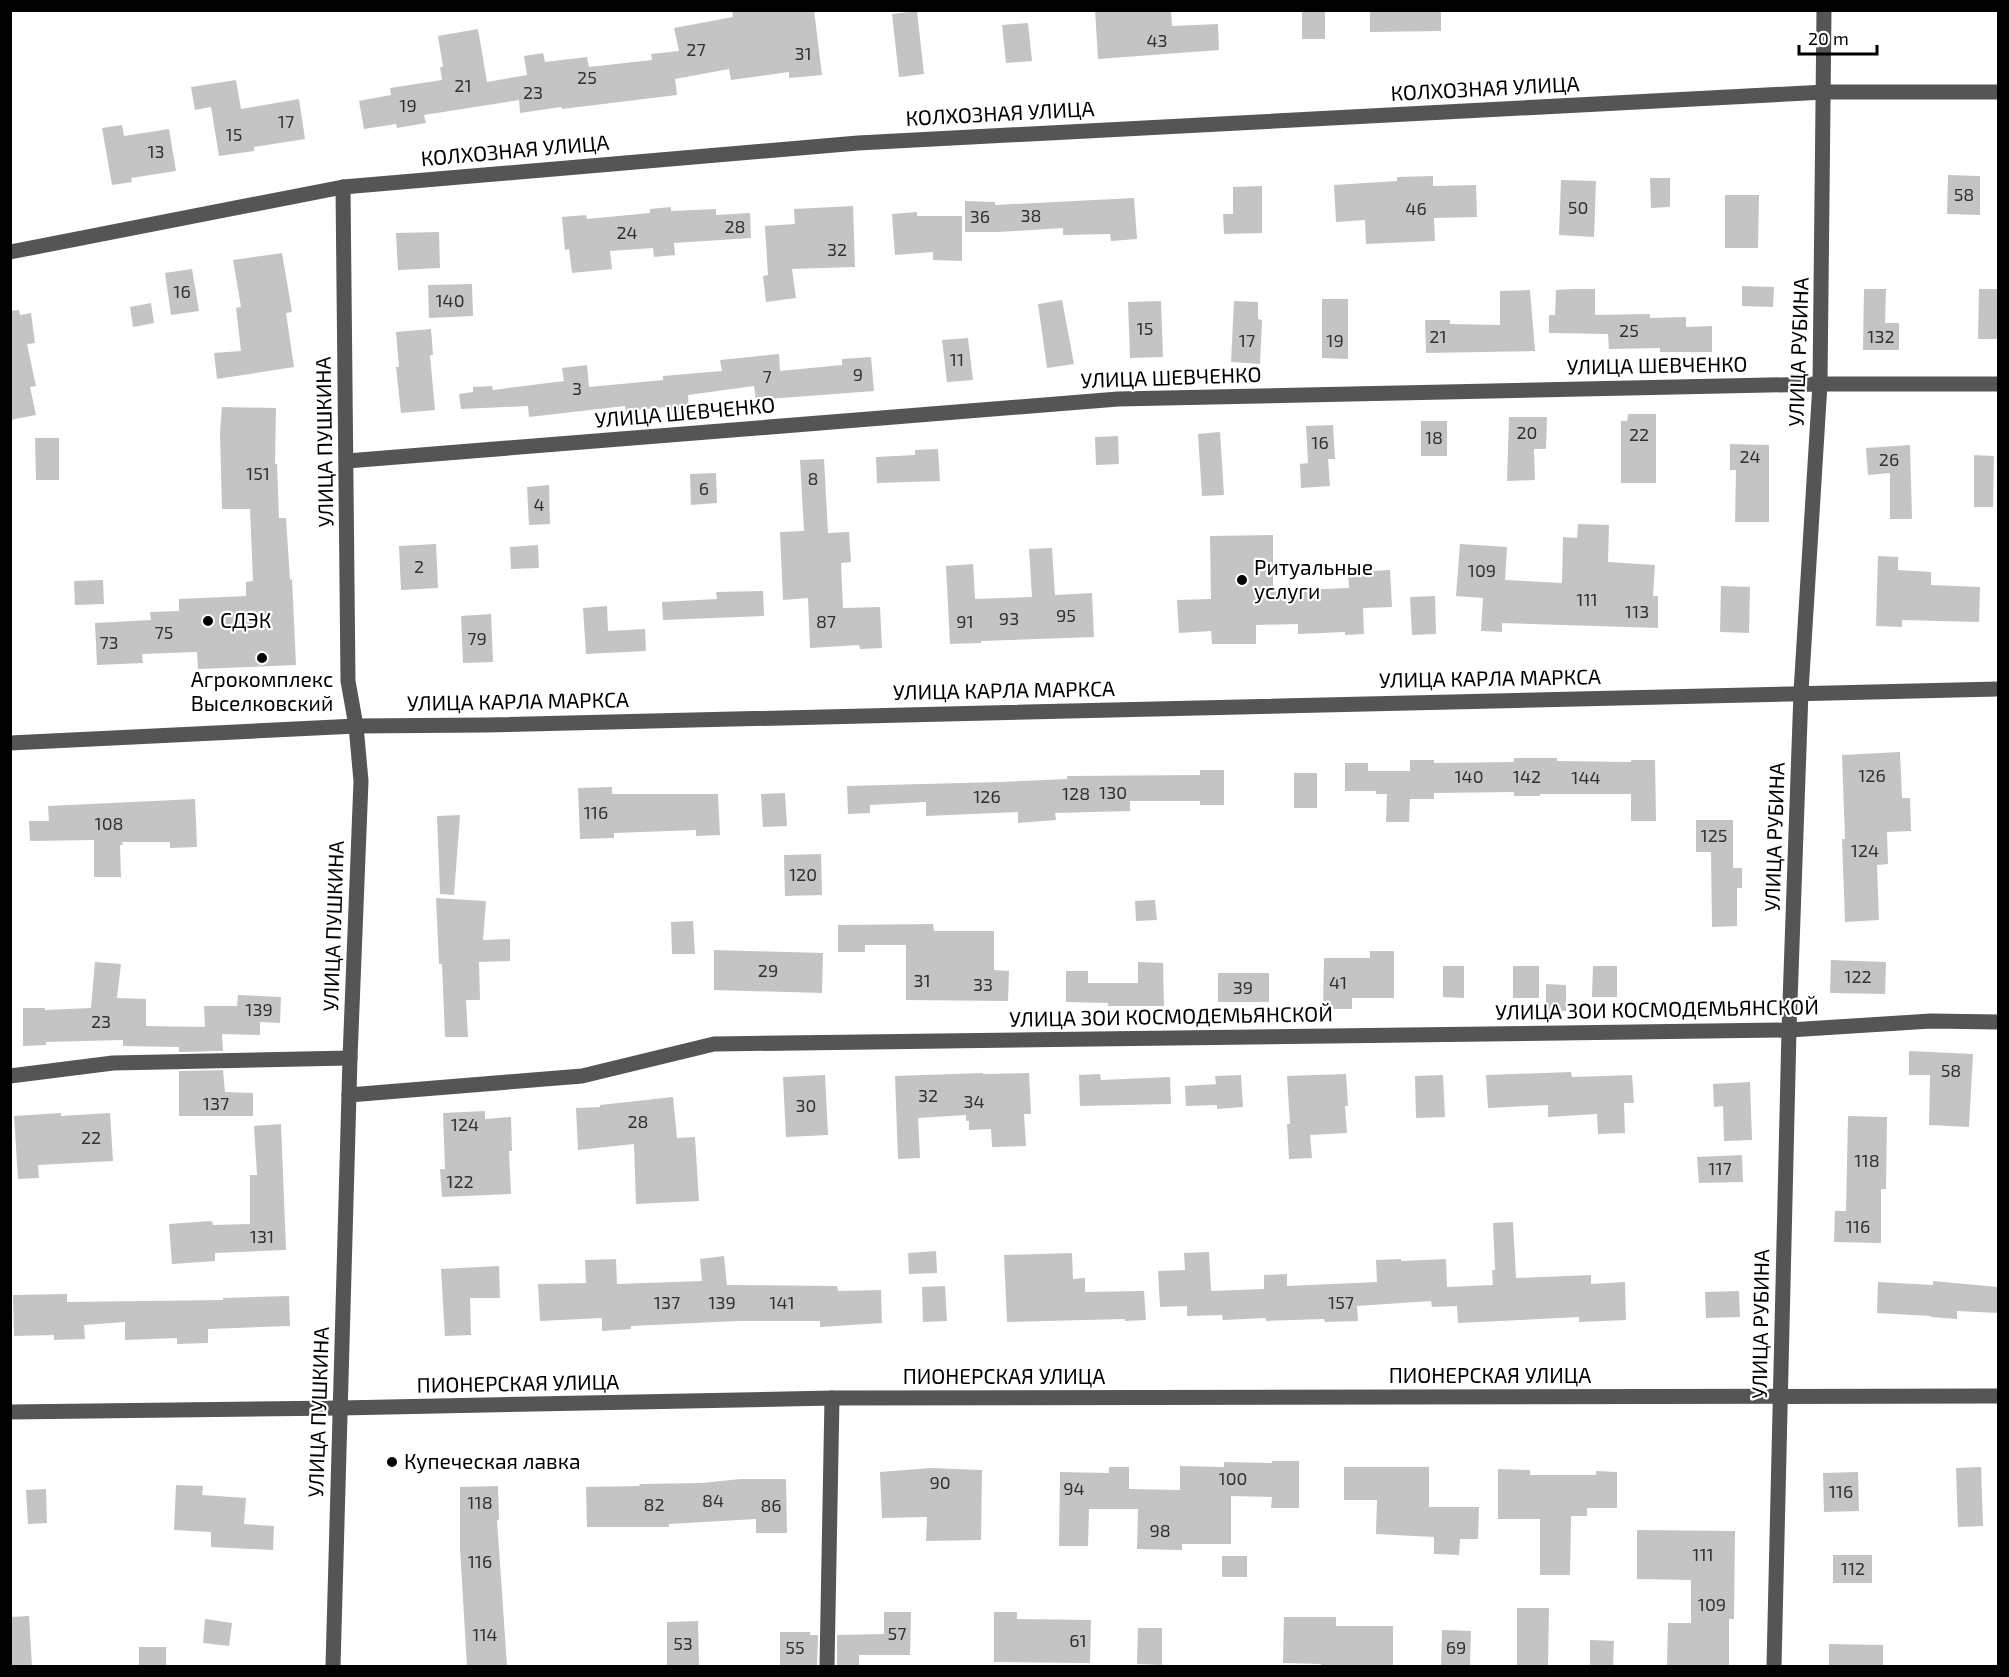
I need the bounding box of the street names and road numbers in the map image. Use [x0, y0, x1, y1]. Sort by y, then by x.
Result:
street label: КОЛХОЗНАЯ УЛИЦА [1390, 70, 1580, 105]
street label: КОЛХОЗНАЯ УЛИЦА [905, 95, 1095, 130]
street label: КОЛХОЗНАЯ УЛИЦА [420, 129, 610, 170]
street label: УЛИЦА РУБИНА [1782, 277, 1813, 427]
street label: УЛИЦА ШЕВЧЕНКО [1566, 350, 1748, 379]
street label: УЛИЦА ПУШКИНА [310, 356, 337, 528]
street label: УЛИЦА ШЕВЧЕНКО [1080, 361, 1262, 392]
street label: УЛИЦА ШЕВЧЕНКО [594, 391, 776, 432]
street label: УЛИЦА КАРЛА МАРКСА [1379, 663, 1601, 692]
street label: УЛИЦА КАРЛА МАРКСА [893, 675, 1115, 704]
street label: УЛИЦА КАРЛА МАРКСА [407, 686, 629, 715]
street label: УЛИЦА РУБИНА [1758, 762, 1789, 912]
street label: УЛИЦА ПУШКИНА [317, 840, 348, 1012]
street label: УЛИЦА ЗОИ КОСМОДЕМЬЯНСКОЙ [1495, 993, 1819, 1024]
street label: УЛИЦА ЗОИ КОСМОДЕМЬЯНСКОЙ [1009, 1000, 1333, 1031]
street label: УЛИЦА РУБИНА [1746, 1249, 1773, 1399]
street label: УЛИЦА ПУШКИНА [302, 1326, 333, 1498]
street label: ПИОНЕРСКАЯ УЛИЦА [1389, 1362, 1591, 1387]
street label: ПИОНЕРСКАЯ УЛИЦА [903, 1363, 1105, 1388]
street label: ПИОНЕРСКАЯ УЛИЦА [416, 1368, 619, 1397]

